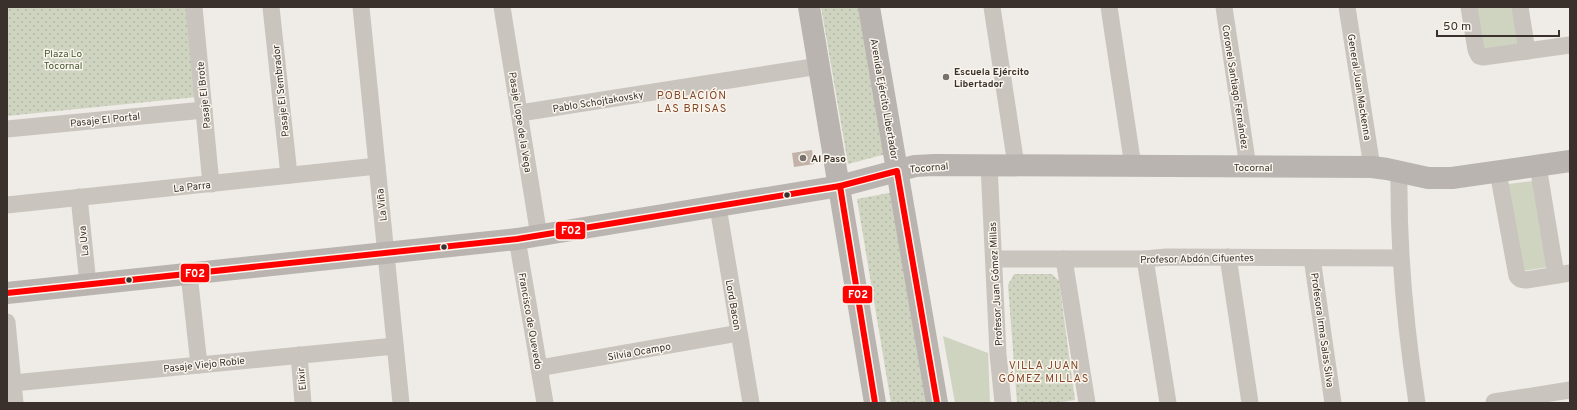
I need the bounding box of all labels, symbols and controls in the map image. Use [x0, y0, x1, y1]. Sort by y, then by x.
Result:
scale bar [1437, 12, 1559, 38]
text: 50 m [1443, 19, 1471, 35]
street label: Coronel Santiago Fernández [1218, 24, 1251, 150]
street label: General Juan Mackenna [1344, 33, 1373, 141]
street label: Avenida Ejército Libertador [866, 38, 901, 161]
street label: Pasaje El Sembrador [270, 44, 293, 137]
park label: Plaza Lo Tocornal [44, 48, 82, 73]
street label: Pasaje El Brote [194, 61, 214, 129]
place label: Escuela Ejército Libertador [954, 66, 1030, 91]
street label: Pasaje Lope de la Vega [505, 71, 534, 173]
marker: Escuela Ejército Libertador [941, 72, 951, 82]
district label: POBLACIÓN LAS BRISAS [657, 88, 727, 116]
street label: Pablo Schojtakovsky [552, 89, 645, 116]
street label: Pasaje El Portal [70, 110, 141, 131]
marker: Al Paso [798, 153, 808, 163]
place label: Al Paso [811, 153, 846, 166]
street label: Tocornal [909, 160, 949, 177]
street label: Tocornal [1234, 162, 1272, 175]
street label: La Parra [173, 179, 211, 196]
street label: La Viña [374, 188, 391, 222]
unlabelled marker [782, 190, 792, 200]
line badge: F02 [555, 221, 586, 240]
street label: Profesor Juan Gómez Millas [987, 221, 1006, 346]
text: F02 [561, 224, 581, 238]
street label: La Uva [76, 225, 93, 257]
unlabelled marker [439, 242, 449, 252]
street label: Profesor Abdón Cifuentes [1140, 252, 1254, 267]
line badge: F02 [180, 263, 210, 283]
text: F02 [185, 267, 205, 281]
street label: Francisco de Quevedo [515, 272, 545, 371]
street label: Profesora Irma Salas Silva [1307, 272, 1336, 388]
unlabelled marker [124, 275, 134, 285]
street label: Lord Bacon [722, 279, 743, 332]
line badge: F02 [842, 285, 873, 304]
text: F02 [848, 288, 868, 302]
street label: Silvia Ocampo [607, 340, 672, 364]
street label: Pasaje Viejo Roble [163, 355, 246, 376]
district label: VILLA JUAN GÓMEZ MILLAS [999, 359, 1089, 386]
street label: Elixir [295, 367, 310, 391]

